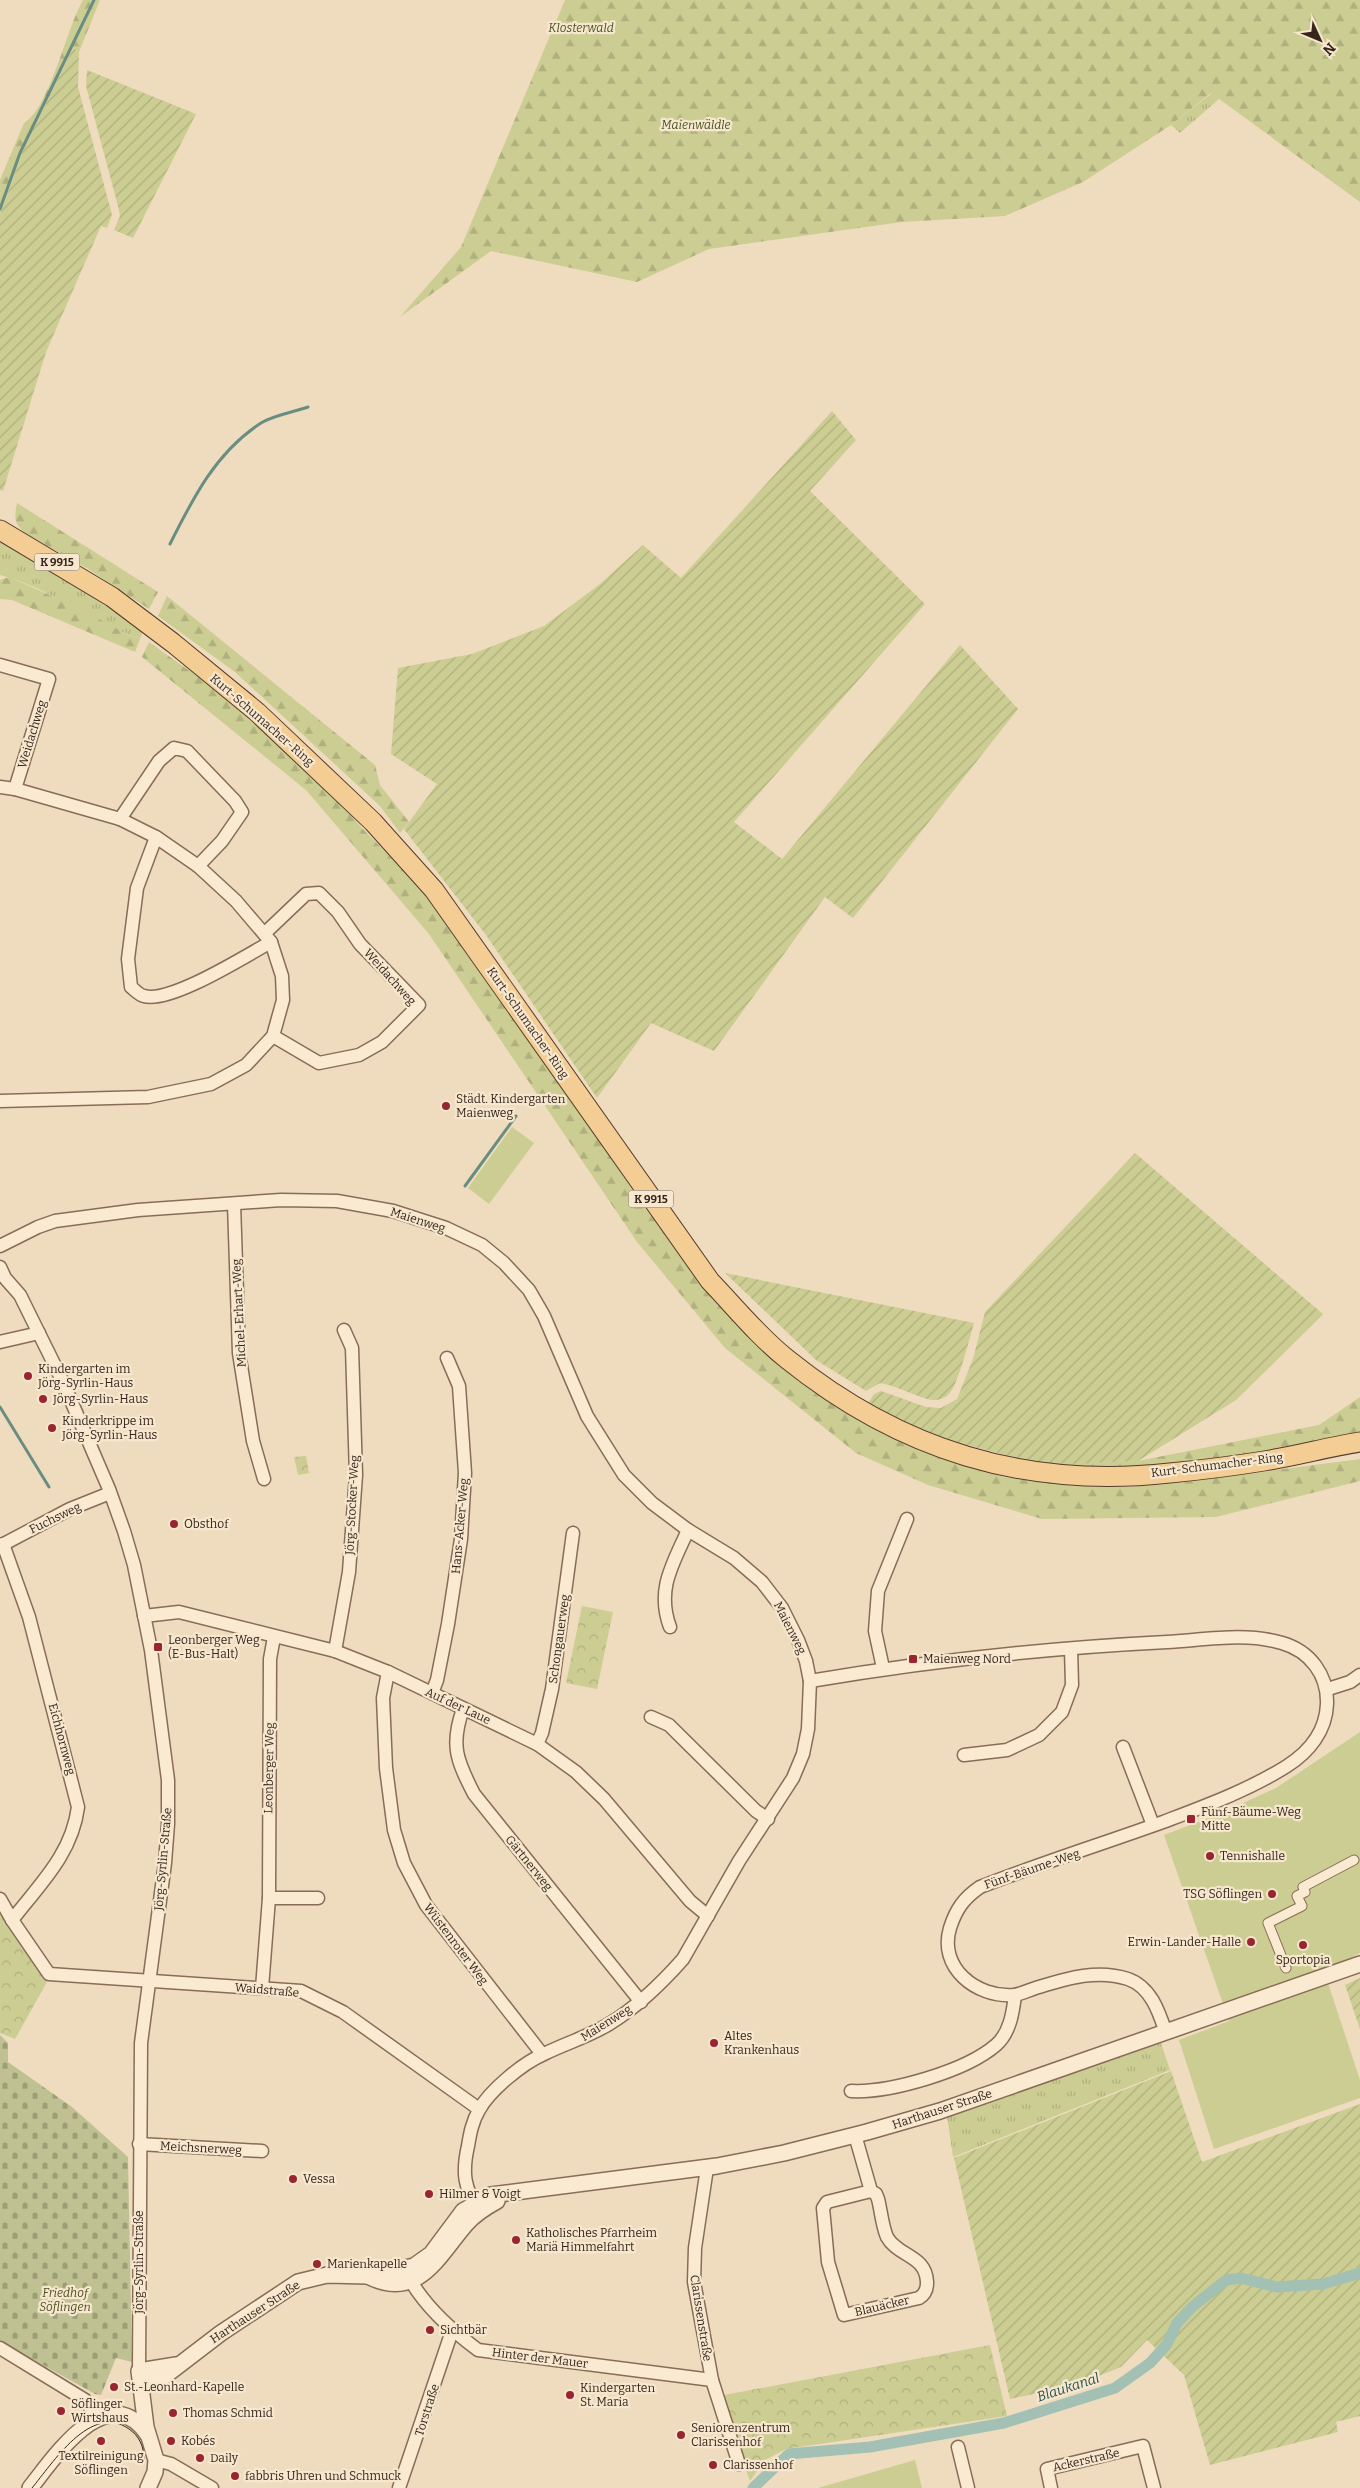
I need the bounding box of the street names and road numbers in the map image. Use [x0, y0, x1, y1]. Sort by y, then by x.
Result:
road number: K 9915 [34, 554, 80, 570]
street label: Kurt-Schumacher-Ring [207, 671, 317, 769]
street label: Weidachweg [15, 698, 49, 770]
street label: Weidachweg [361, 946, 419, 1008]
street label: Kurt-Schumacher-Ring [484, 965, 572, 1082]
road number: K 9915 [628, 1190, 674, 1208]
street label: Maienweg [389, 1205, 448, 1236]
street label: Michel-Erhart-Weg [229, 1258, 249, 1368]
street label: Kurt-Schumacher-Ring [1150, 1450, 1284, 1480]
street label: Jörg-Stocker-Weg [342, 1455, 362, 1556]
street label: Hans-Acker-Weg [449, 1477, 471, 1575]
street label: Fuchsweg [27, 1499, 83, 1536]
street label: Schongauerweg [546, 1593, 572, 1685]
street label: Maienweg [771, 1599, 809, 1657]
street label: Auf der Laue [423, 1685, 493, 1727]
street label: Eichhornweg [46, 1702, 78, 1777]
street label: Leonberger Weg [261, 1722, 277, 1814]
street label: Jörg-Syrlin-Straße [151, 1807, 174, 1912]
street label: Gärtnerweg [502, 1833, 556, 1894]
street label: Fünf-Bäume-Weg [982, 1846, 1082, 1892]
street label: Wüstenroter Weg [421, 1901, 491, 1988]
street label: Waidstraße [234, 1980, 300, 2000]
street label: Maienweg [578, 2002, 634, 2044]
street label: Harthauser Straße [890, 2086, 994, 2132]
street label: Meichsnerweg [160, 2139, 243, 2157]
street label: Jörg-Syrlin-Straße [132, 2210, 146, 2315]
street label: Clarissenstraße [687, 2274, 715, 2362]
street label: Harthauser Straße [208, 2278, 302, 2346]
street label: Blauäcker [853, 2293, 911, 2319]
street label: Hinter der Mauer [491, 2345, 590, 2371]
street label: Torstraße [412, 2382, 442, 2438]
street label: Ackerstraße [1051, 2446, 1121, 2474]

